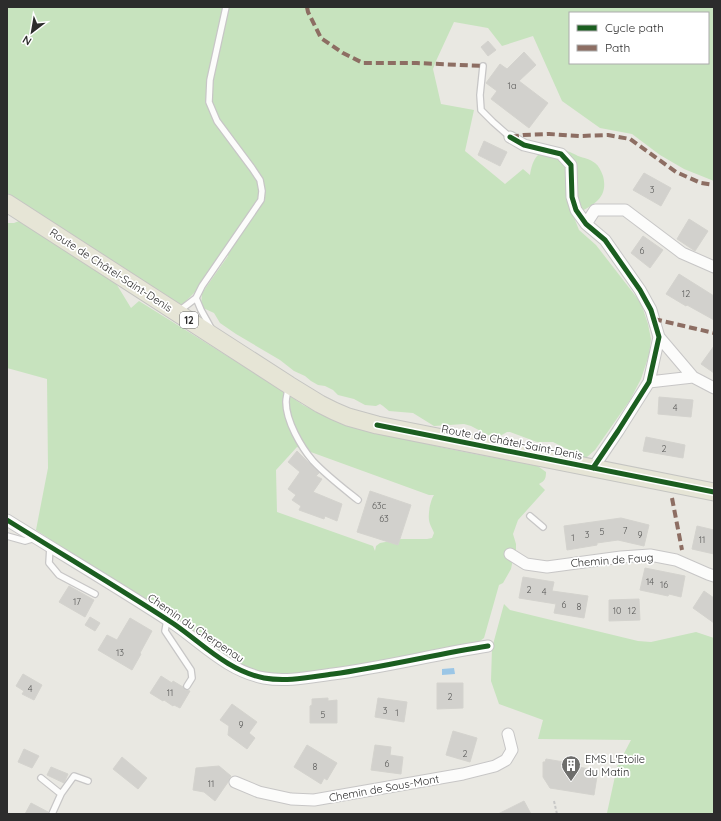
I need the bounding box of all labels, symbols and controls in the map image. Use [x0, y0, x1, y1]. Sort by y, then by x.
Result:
north arrow [12, 12, 52, 52]
legend [569, 12, 709, 64]
text: Cycle path [605, 20, 664, 35]
text: N [20, 32, 34, 49]
text: Path [605, 40, 630, 55]
house number: 1a [508, 80, 516, 91]
house number: 3 [650, 184, 655, 195]
street label: Route de Châtel-Saint-Denis [47, 225, 175, 315]
house number: 6 [640, 245, 645, 256]
house number: 12 [682, 288, 690, 299]
road number: 12 [180, 312, 198, 328]
house number: 4 [673, 402, 678, 413]
street label: Route de Châtel-Saint-Denis [440, 421, 584, 463]
house number: 2 [662, 443, 667, 454]
house number: 63c [372, 500, 386, 511]
house number: 63 [379, 513, 389, 524]
house number: 7 [623, 525, 628, 536]
house number: 5 [600, 526, 605, 537]
house number: 3 [585, 529, 590, 540]
house number: 9 [637, 529, 643, 540]
house number: 1 [571, 532, 575, 543]
house number: 11 [699, 534, 705, 545]
street label: Chemin de Faug [570, 550, 654, 570]
house number: 14 [646, 576, 654, 587]
house number: 16 [660, 579, 668, 590]
house number: 2 [527, 584, 532, 595]
house number: 4 [542, 586, 547, 597]
street label: Chemin du Cherpenau [145, 590, 247, 666]
house number: 17 [73, 596, 81, 607]
house number: 6 [562, 599, 567, 610]
house number: 8 [577, 601, 582, 612]
house number: 10 [613, 605, 621, 616]
house number: 12 [628, 605, 636, 616]
house number: 13 [116, 647, 124, 658]
house number: 4 [28, 683, 33, 694]
house number: 11 [167, 687, 173, 698]
house number: 2 [448, 691, 453, 702]
house number: 3 [383, 705, 388, 716]
house number: 1 [395, 707, 399, 718]
house number: 5 [321, 709, 326, 720]
house number: 9 [238, 719, 244, 730]
house number: 2 [463, 748, 468, 759]
place label: EMS L'Etoile du Matin [585, 752, 645, 779]
building icon: EMS L'Etoile du Matin [560, 754, 582, 782]
house number: 6 [385, 758, 390, 769]
house number: 8 [313, 761, 318, 772]
street label: Chemin de Sous-Mont [328, 771, 440, 805]
house number: 11 [208, 778, 214, 789]

